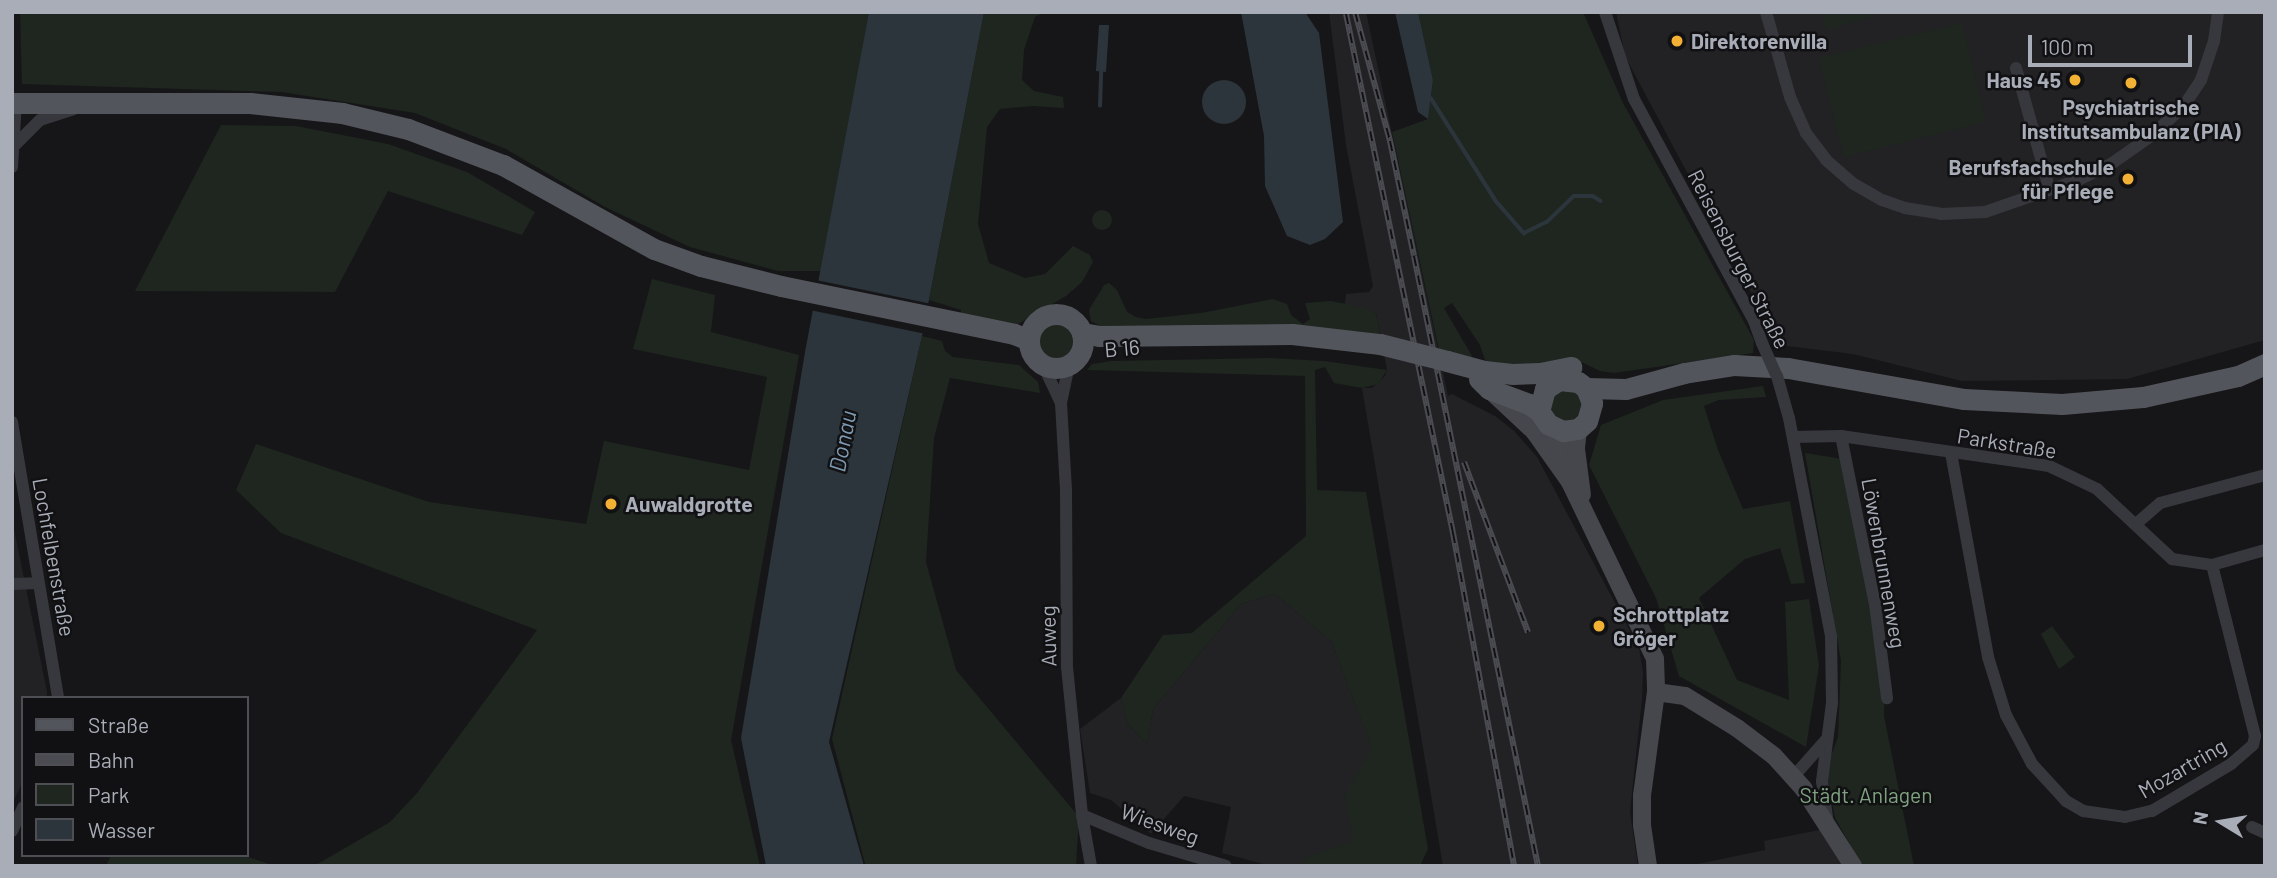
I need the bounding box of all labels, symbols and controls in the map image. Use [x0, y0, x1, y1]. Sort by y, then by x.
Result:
scale bar [2032, 21, 2196, 65]
place label: Direktorenvilla [1691, 28, 1827, 54]
marker: Direktorenvilla [1669, 33, 1685, 49]
text: 100 m [2041, 34, 2094, 59]
place label: Haus 45 [1987, 67, 2061, 93]
marker: Haus 45 [2067, 72, 2083, 88]
marker: Psychiatrische Institutsambulanz (PIA) [2123, 75, 2139, 91]
place label: Psychiatrische Institutsambulanz (PIA) [2021, 94, 2241, 144]
place label: Berufsfachschule für Pflege [1948, 154, 2114, 204]
street label: Reisensburger Straße [1683, 165, 1795, 353]
marker: Berufsfachschule für Pflege [2120, 171, 2136, 187]
street label: B 16 [1103, 334, 1141, 362]
water label: Donau [823, 408, 861, 474]
street label: Parkstraße [1956, 423, 2058, 463]
street label: Lochfelbenstraße [28, 476, 80, 638]
street label: Löwenbrunnenweg [1857, 476, 1911, 650]
place label: Auwaldgrotte [625, 491, 753, 517]
marker: Auwaldgrotte [603, 496, 619, 512]
place label: Schrottplatz Gröger [1613, 601, 1729, 651]
street label: Auweg [1035, 605, 1061, 667]
marker: Schrottplatz Gröger [1591, 618, 1607, 634]
legend [21, 696, 248, 857]
text: Straße [88, 712, 149, 737]
street label: Mozartring [2133, 733, 2231, 803]
text: Bahn [88, 747, 134, 772]
text: Park [88, 782, 129, 807]
park label: Städt. Anlagen [1800, 782, 1932, 808]
north arrow [2186, 787, 2256, 857]
street label: Wiesweg [1117, 798, 1203, 850]
text: N [2187, 810, 2212, 826]
text: Wasser [88, 817, 155, 842]

